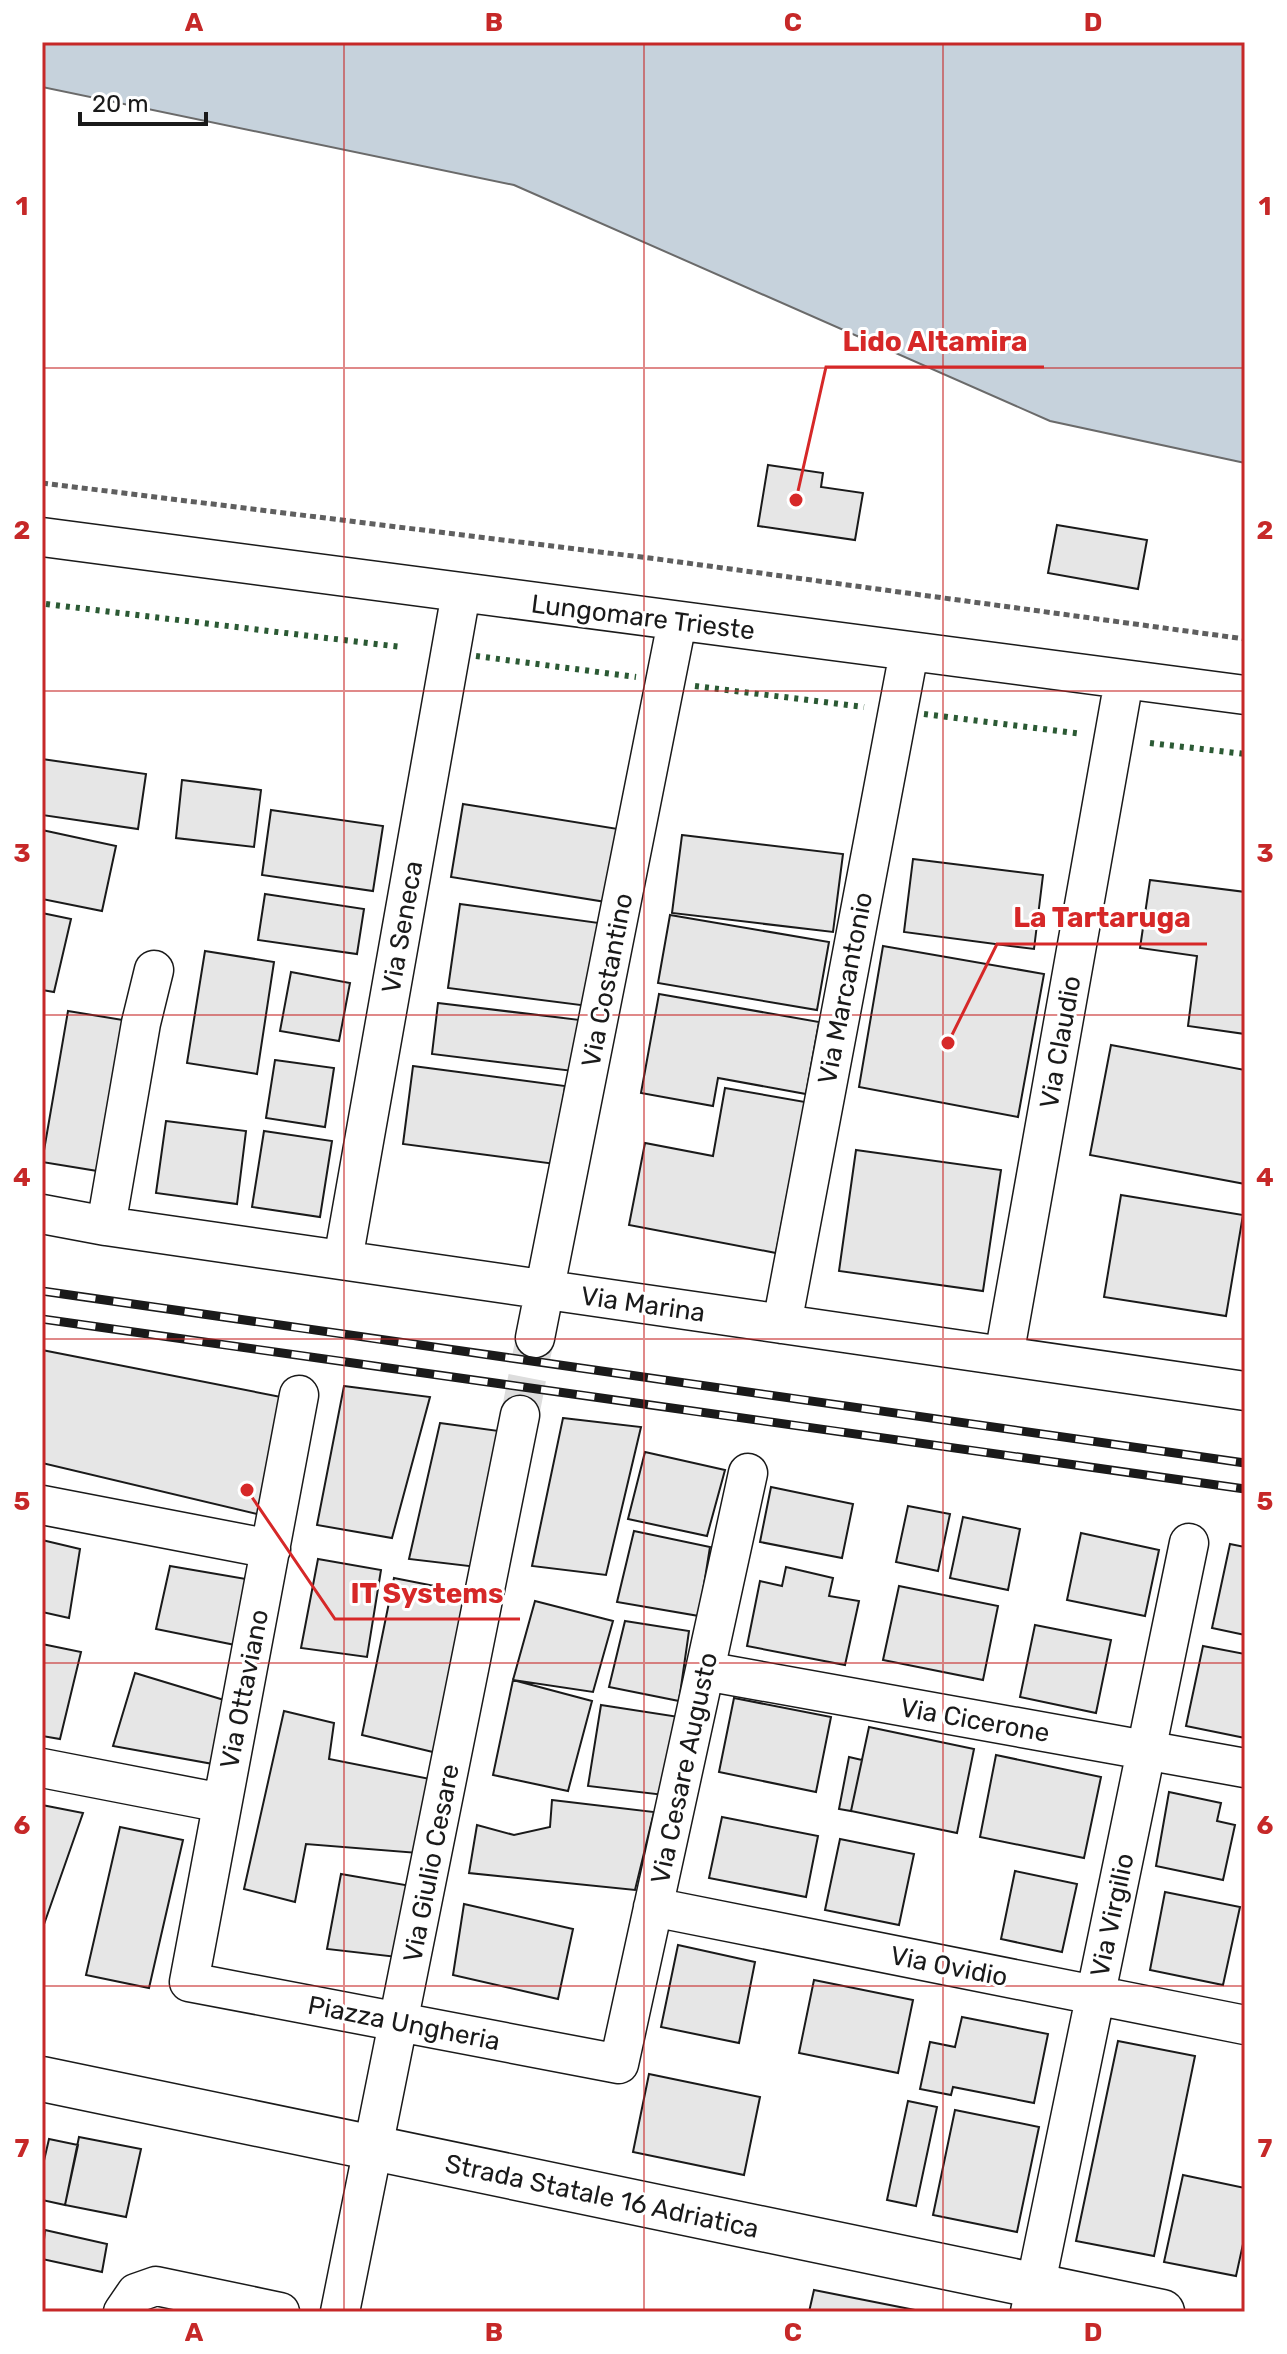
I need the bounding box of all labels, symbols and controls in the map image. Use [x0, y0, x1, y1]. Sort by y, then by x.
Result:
text: A [185, 7, 204, 38]
text: B [485, 7, 503, 38]
text: C [784, 7, 802, 38]
text: D [1084, 7, 1102, 38]
scale bar [80, 76, 206, 126]
text: 20 m [92, 90, 149, 118]
text: 1 [16, 191, 28, 222]
text: 1 [1259, 191, 1271, 222]
callout: Lido Altamira [826, 315, 1044, 367]
text: Lido Altamira [842, 325, 1028, 358]
text: 2 [14, 515, 30, 546]
text: 2 [1257, 515, 1273, 546]
street label: Lungomare Trieste [529, 588, 757, 647]
text: 3 [13, 838, 31, 869]
text: 3 [1256, 838, 1274, 869]
street label: Via Seneca [376, 859, 429, 996]
street label: Via Marcantonio [812, 889, 879, 1087]
street label: Via Costantino [575, 890, 640, 1070]
callout: La Tartaruga [997, 892, 1207, 944]
text: La Tartaruga [1013, 901, 1191, 934]
street label: Via Claudio [1034, 973, 1087, 1111]
text: 4 [13, 1162, 31, 1193]
text: 4 [1256, 1162, 1274, 1193]
street label: Via Marina [579, 1280, 707, 1329]
text: 5 [14, 1486, 30, 1517]
text: 5 [1257, 1486, 1273, 1517]
callout: IT Systems [335, 1567, 520, 1619]
text: IT Systems [350, 1577, 504, 1610]
street label: Via Ottaviano [214, 1607, 275, 1771]
street label: Via Cesare Augusto [645, 1650, 724, 1887]
street label: Via Cicerone [898, 1692, 1052, 1749]
street label: Via Giulio Cesare [397, 1761, 466, 1965]
text: 6 [14, 1810, 31, 1841]
text: 6 [1257, 1810, 1274, 1841]
street label: Via Virgilio [1084, 1851, 1141, 1980]
street label: Via Ovidio [888, 1940, 1010, 1993]
street label: Piazza Ungheria [305, 1990, 503, 2057]
text: 7 [15, 2133, 30, 2164]
text: 7 [1258, 2133, 1273, 2164]
street label: Strada Statale 16 Adriatica [442, 2148, 761, 2245]
text: A [185, 2317, 204, 2348]
text: B [485, 2317, 503, 2348]
text: C [784, 2317, 802, 2348]
text: D [1084, 2317, 1102, 2348]

